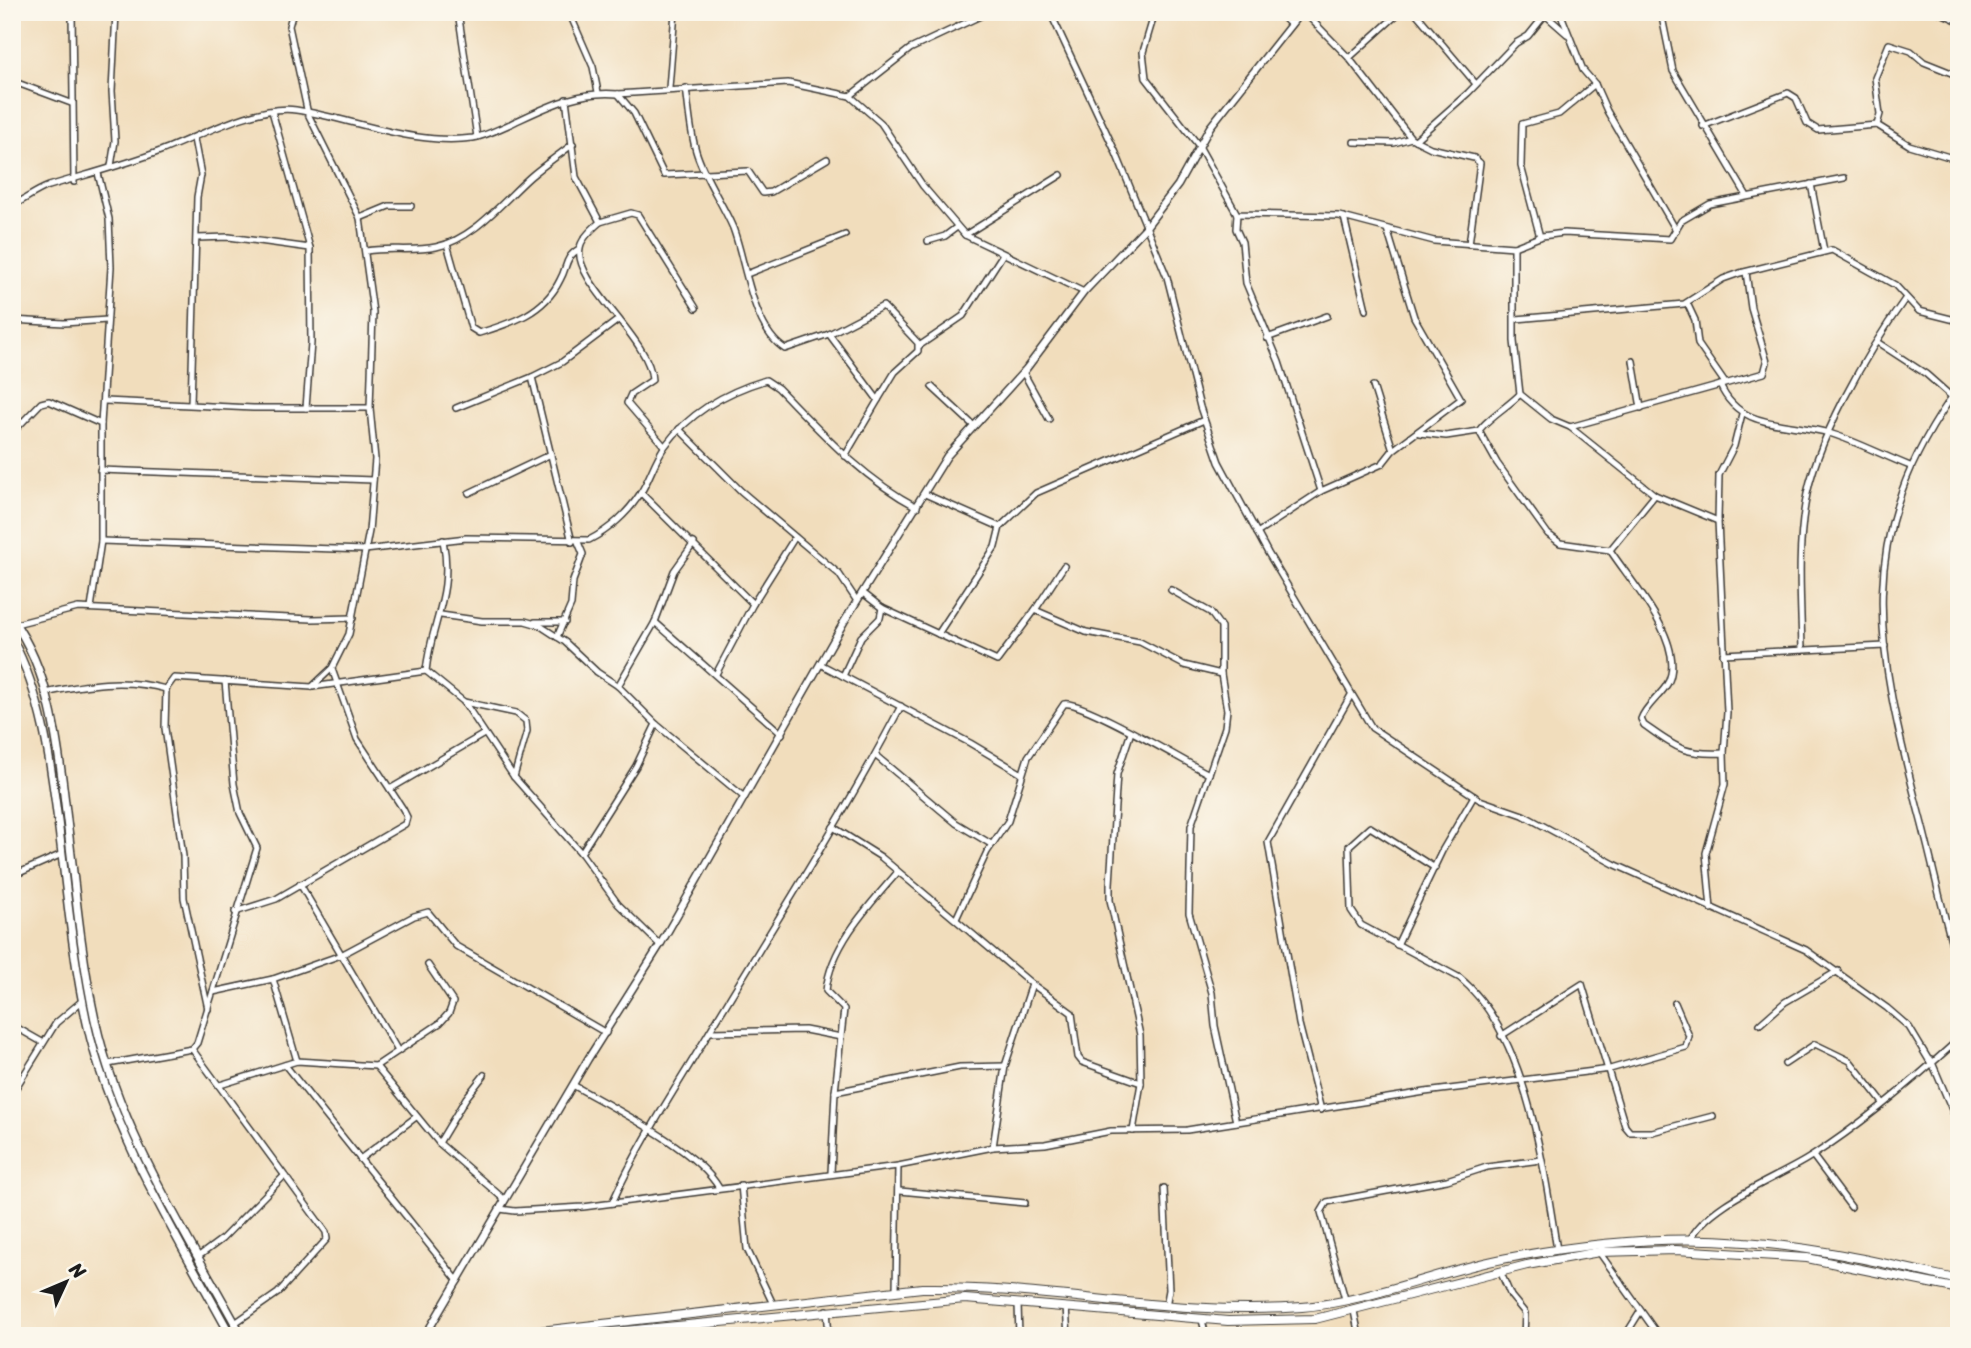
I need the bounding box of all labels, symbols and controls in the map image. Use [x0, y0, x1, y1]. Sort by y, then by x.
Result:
north arrow [32, 1246, 102, 1316]
text: N [61, 1254, 95, 1287]

